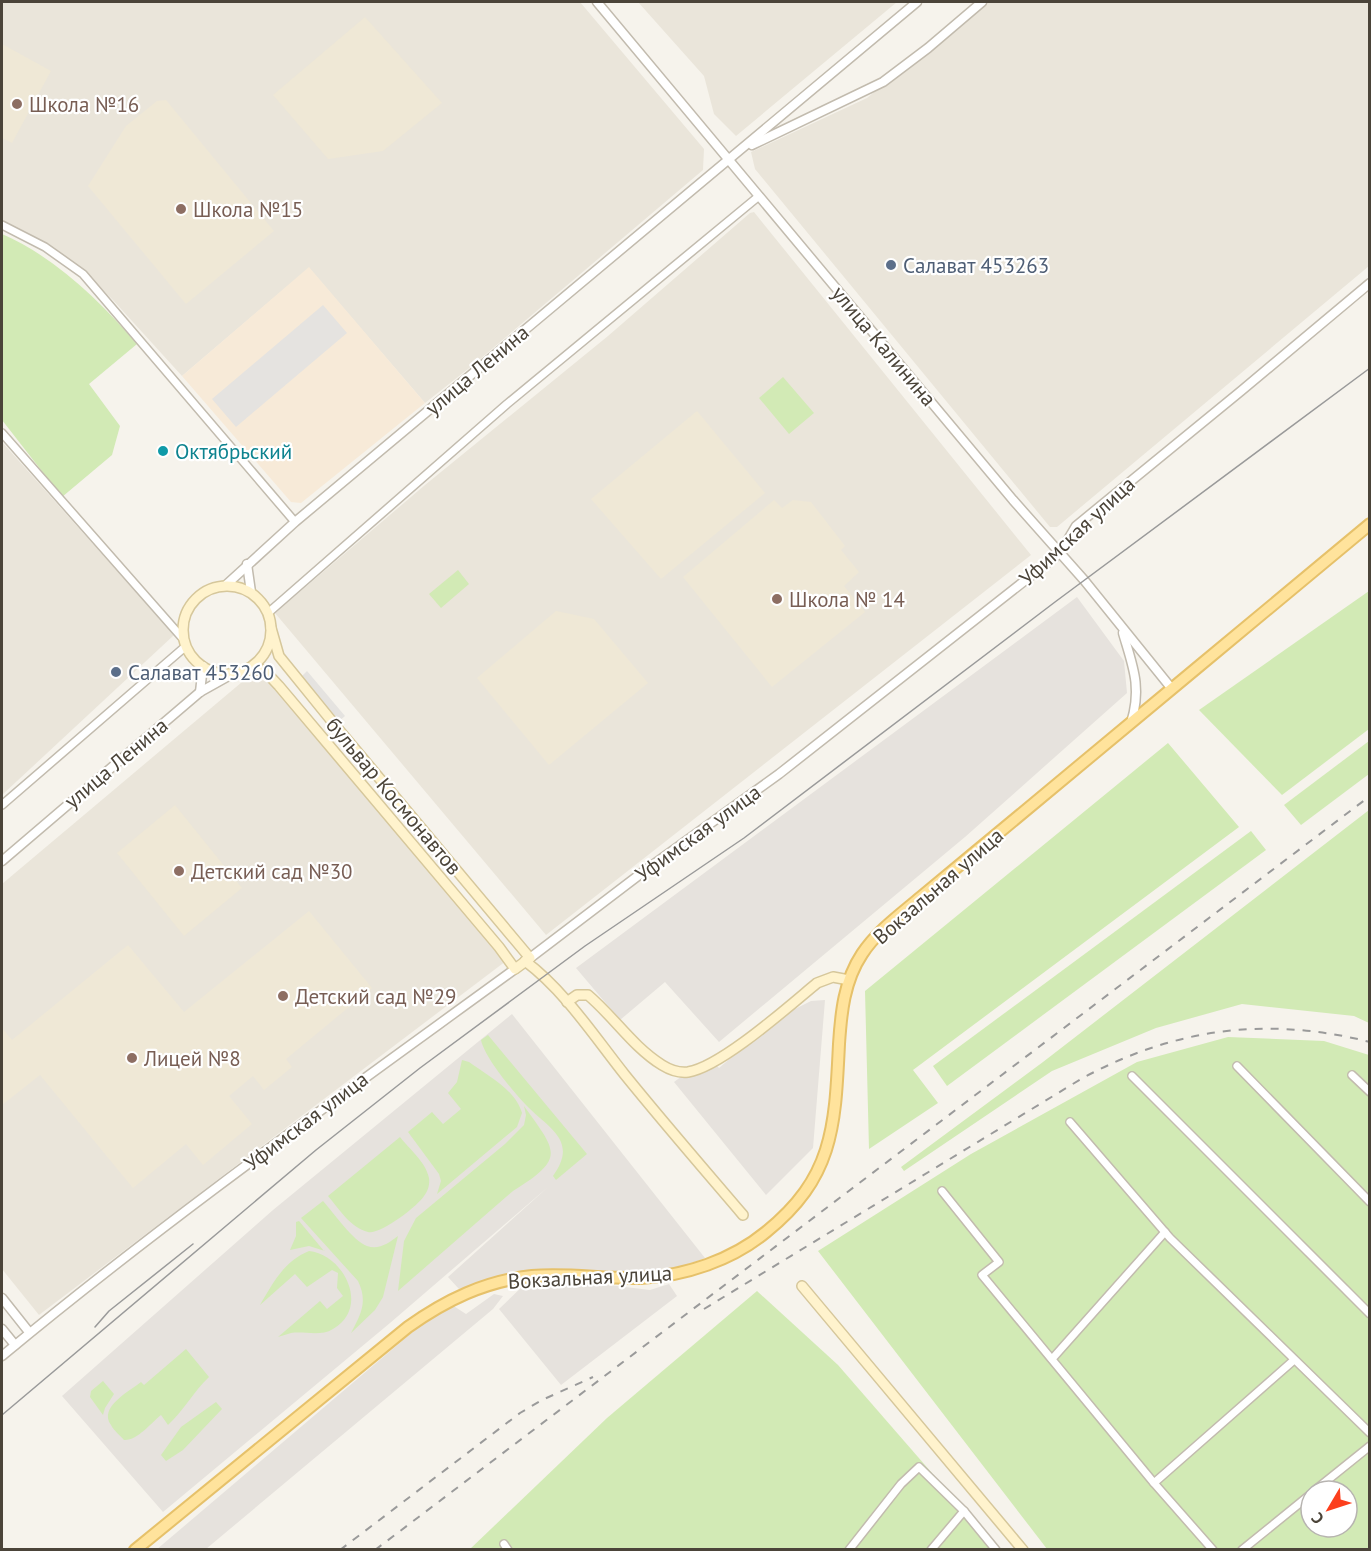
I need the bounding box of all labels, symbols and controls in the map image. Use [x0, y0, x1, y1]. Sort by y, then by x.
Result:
place label: Школа №16 [29, 91, 139, 118]
marker: Школа №16 [10, 97, 24, 111]
place label: Школа №15 [193, 196, 303, 223]
marker: Школа №15 [174, 202, 188, 216]
place label: Салават 453263 [903, 252, 1049, 279]
marker: Салават 453263 [884, 258, 898, 272]
street label: улица Калинина [826, 280, 942, 412]
street label: улица Ленина [420, 319, 534, 421]
place label: Октябрьский [175, 438, 292, 465]
marker: Октябрьский [156, 444, 170, 458]
street label: Уфимская улица [1014, 471, 1140, 591]
place label: Школа № 14 [789, 586, 905, 613]
marker: Школа № 14 [770, 592, 784, 606]
place label: Салават 453260 [128, 659, 274, 686]
marker: Салават 453260 [109, 665, 123, 679]
street label: улица Ленина [59, 712, 173, 814]
street label: бульвар Космонавтов [320, 712, 468, 880]
street label: Уфимская улица [630, 778, 766, 888]
street label: Вокзальная улица [867, 822, 1009, 950]
place label: Детский сад №30 [191, 858, 353, 885]
marker: Детский сад №30 [172, 864, 186, 878]
place label: Детский сад №29 [295, 983, 457, 1010]
marker: Детский сад №29 [276, 989, 290, 1003]
place label: Лицей №8 [143, 1045, 241, 1072]
marker: Лицей №8 [125, 1051, 139, 1065]
street label: Уфимская улица [239, 1066, 373, 1176]
street label: Вокзальная улица [507, 1259, 673, 1295]
north arrow [1299, 1479, 1359, 1539]
text: С [1307, 1509, 1328, 1528]

